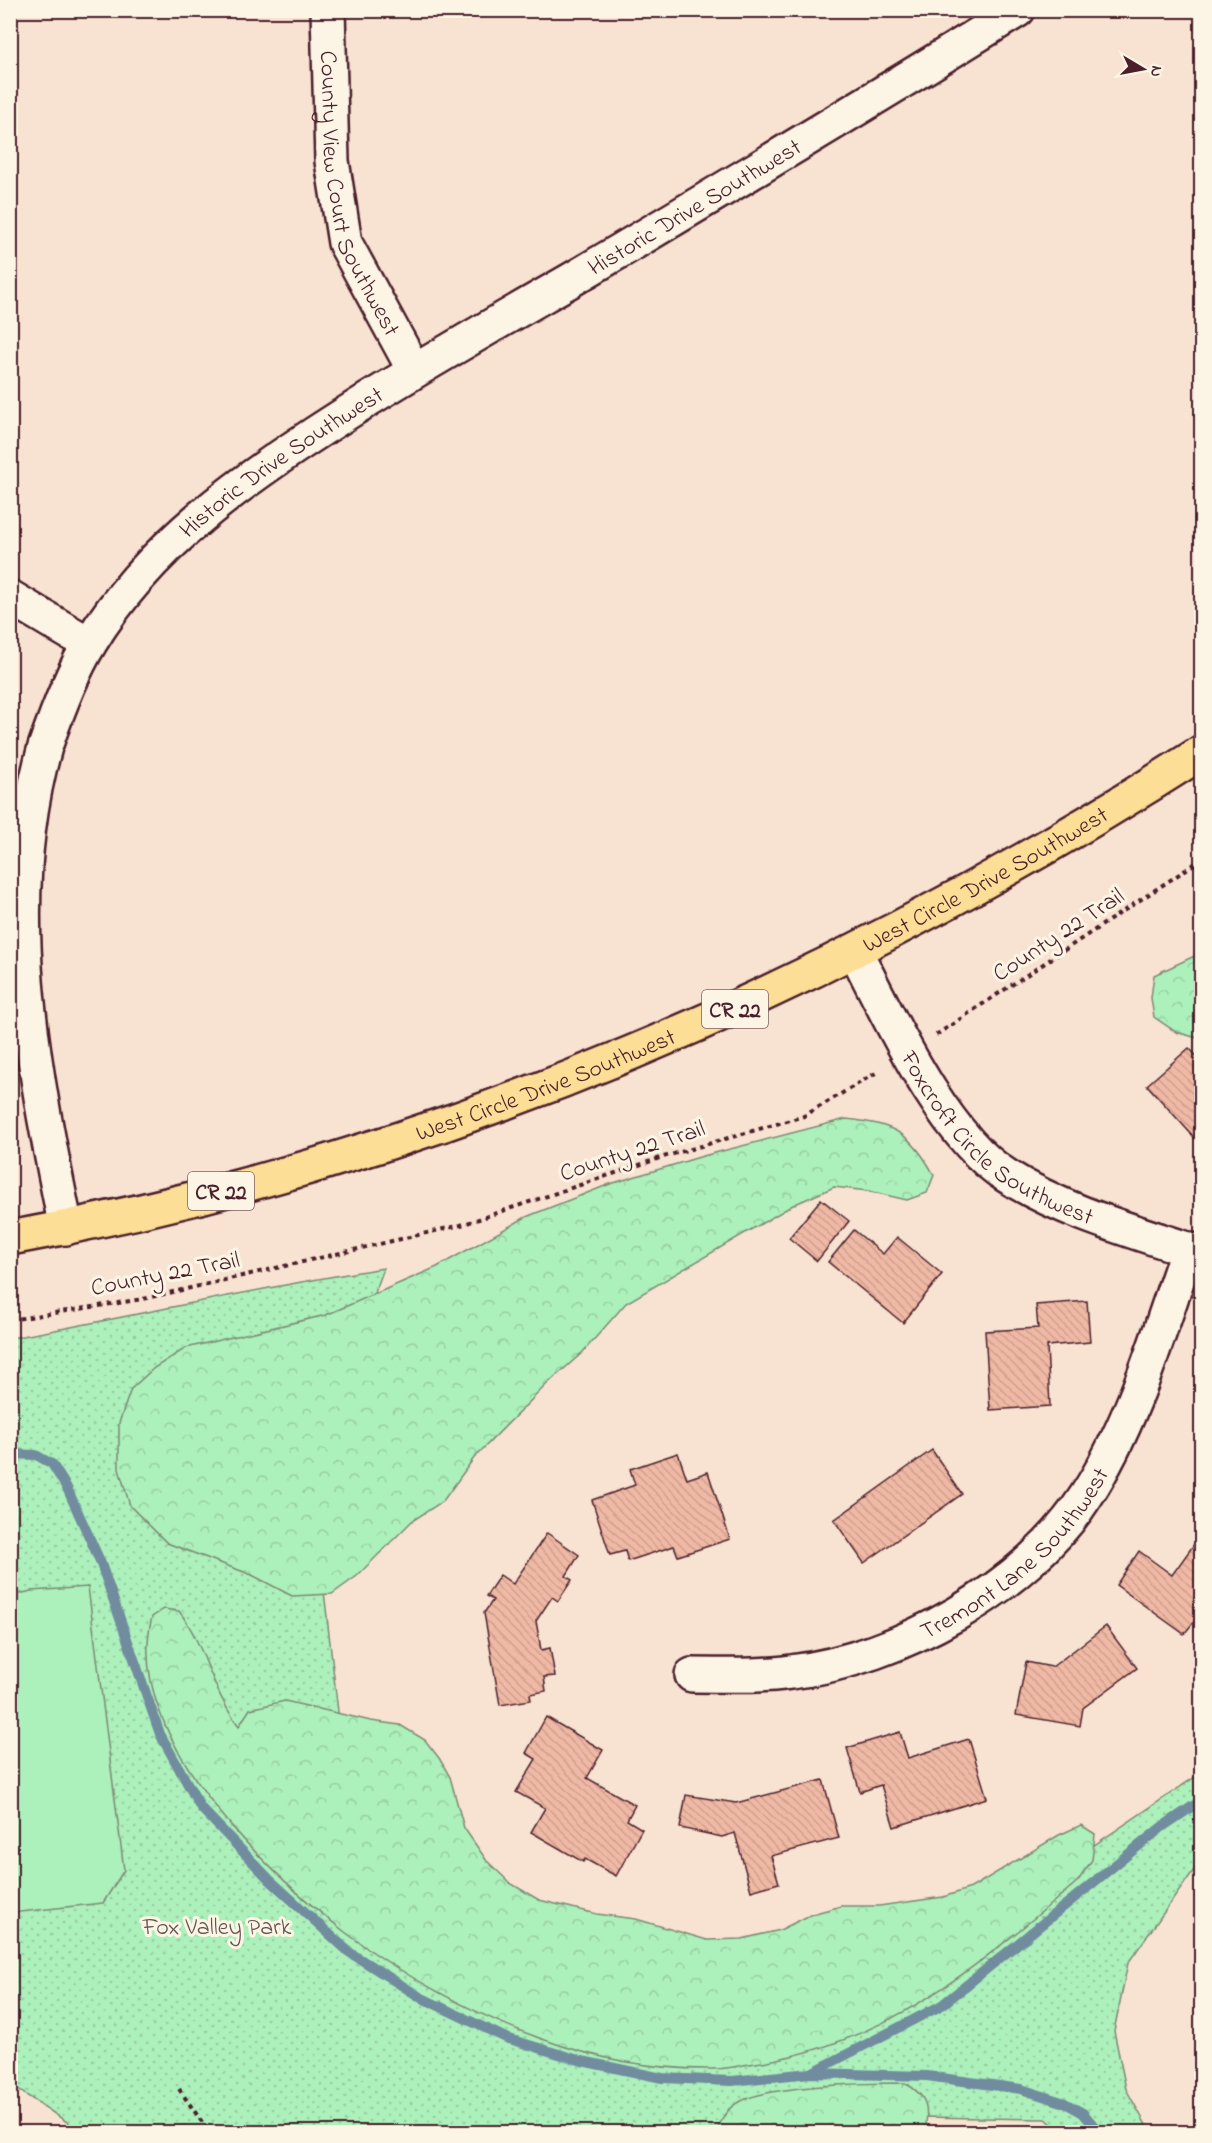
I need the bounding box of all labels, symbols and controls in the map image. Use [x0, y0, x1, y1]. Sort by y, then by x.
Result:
north arrow [1113, 39, 1173, 99]
street label: County View Court Southwest [309, 50, 407, 343]
text: N [1143, 64, 1169, 79]
street label: Historic Drive Southwest [582, 131, 809, 286]
street label: Historic Drive Southwest [172, 379, 391, 548]
street label: West Circle Drive Southwest [857, 799, 1116, 963]
street label: County 22 Trail [987, 880, 1133, 993]
road number: CR 22 [702, 990, 768, 1028]
street label: West Circle Drive Southwest [412, 1021, 682, 1152]
street label: Foxcroft Circle Southwest [890, 1044, 1098, 1236]
street label: County 22 Trail [556, 1112, 710, 1193]
road number: CR 22 [188, 1172, 254, 1210]
street label: County 22 Trail [88, 1244, 243, 1308]
street label: Tremont Lane Southwest [915, 1462, 1120, 1650]
park label: Fox Valley Park [142, 1911, 292, 1947]

